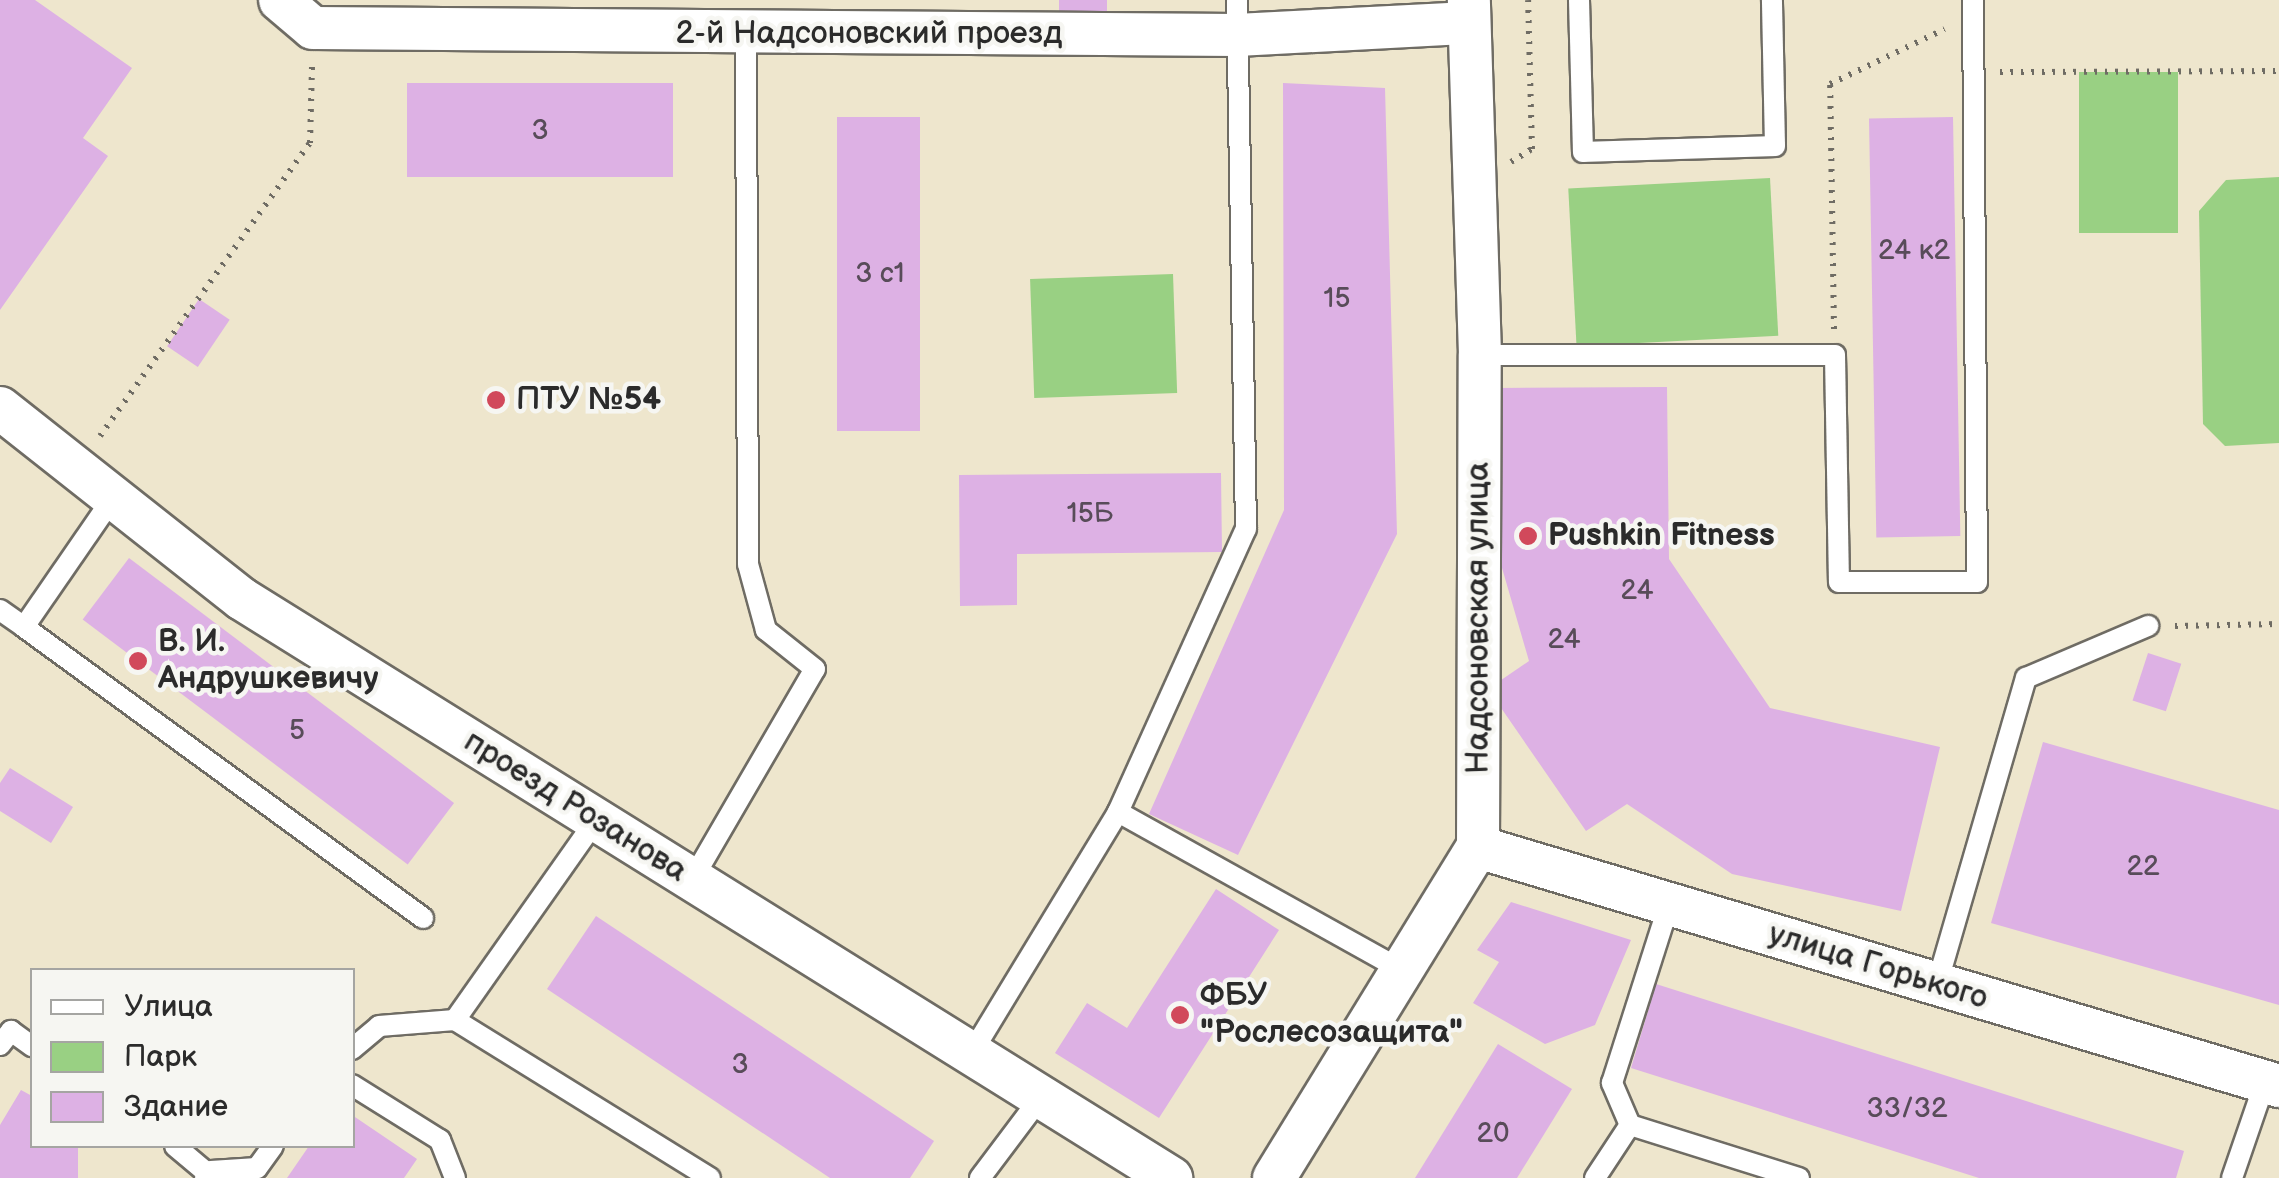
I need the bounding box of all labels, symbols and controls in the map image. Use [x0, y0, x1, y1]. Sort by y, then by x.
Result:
street label: 2-й Надсоновский проезд [675, 15, 1063, 53]
house number: 3 [531, 114, 549, 148]
house number: 24 к2 [1878, 234, 1950, 268]
house number: 3 с1 [855, 257, 905, 291]
house number: 15 [1324, 282, 1350, 316]
place label: ПТУ №54 [516, 381, 661, 419]
marker: ПТУ №54 [485, 389, 507, 411]
street label: Надсоновская улица [1460, 462, 1498, 774]
house number: 15Б [1067, 497, 1113, 531]
place label: Pushkin Fitness [1548, 517, 1775, 555]
marker: Pushkin Fitness [1517, 525, 1539, 547]
house number: 24 [1620, 574, 1654, 608]
house number: 24 [1547, 623, 1581, 657]
place label: В. И. Андрушкевичу [158, 624, 379, 699]
marker: В. И. Андрушкевичу [127, 650, 149, 672]
house number: 5 [289, 714, 305, 748]
street label: проезд Розанова [456, 723, 694, 891]
house number: 22 [2126, 850, 2160, 884]
street label: улица Горького [1764, 915, 1992, 1019]
legend [30, 968, 355, 1148]
place label: ФБУ "Рослесозащита" [1200, 978, 1463, 1053]
text: Улица [124, 989, 213, 1025]
marker: ФБУ "Рослесозащита" [1169, 1004, 1191, 1026]
text: Парк [124, 1039, 197, 1075]
house number: 3 [731, 1048, 749, 1082]
text: Здание [124, 1089, 228, 1125]
house number: 33/32 [1867, 1092, 1947, 1126]
house number: 20 [1477, 1117, 1509, 1151]

